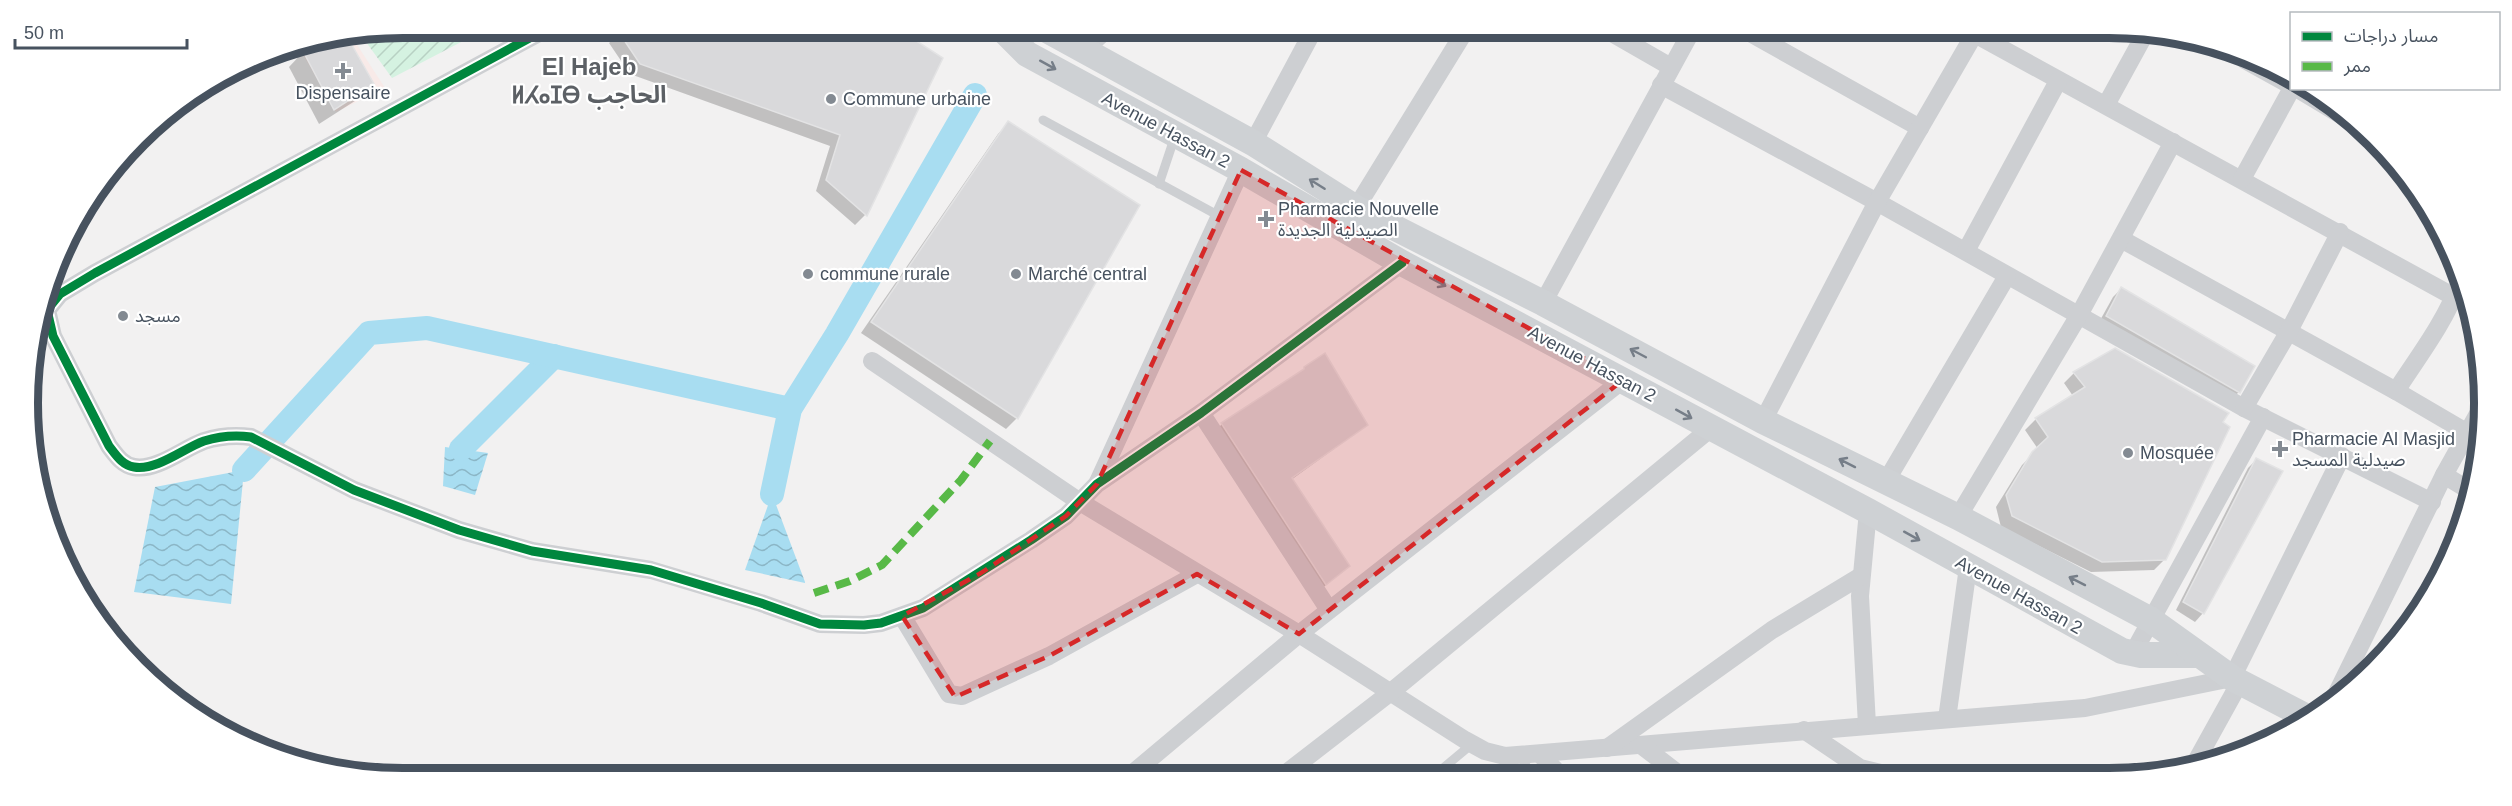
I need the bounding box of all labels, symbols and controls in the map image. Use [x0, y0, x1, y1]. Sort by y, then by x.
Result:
scale bar [15, 12, 188, 50]
legend [2290, 12, 2500, 90]
text: 50 m [24, 23, 64, 43]
text: مسار دراجات [2344, 26, 2438, 47]
district label: El Hajeb ⵍⵃⴰⵊⴱ الحاجب [511, 53, 667, 110]
text: ممر [2343, 56, 2371, 77]
one-way arrow [1039, 59, 1056, 71]
marker: Dispensaire [334, 62, 352, 80]
place label: Dispensaire [295, 83, 391, 103]
street label: Avenue Hassan 2 [1099, 88, 1233, 172]
place label: Commune urbaine [843, 89, 991, 109]
marker: Commune urbaine [824, 92, 838, 106]
one-way arrow [1309, 177, 1326, 189]
place label: Pharmacie Nouvelle الصيدلية الجديدة [1278, 199, 1439, 240]
marker: Pharmacie Nouvelle الصيدلية الجديدة [1259, 212, 1273, 226]
place label: commune rurale [820, 264, 950, 284]
place label: Marché central [1028, 264, 1147, 284]
marker: commune rurale [801, 267, 815, 281]
marker: Marché central [1009, 267, 1023, 281]
one-way arrow [1429, 277, 1447, 288]
place label: مسجد [135, 306, 181, 326]
marker: مسجد [116, 309, 130, 323]
street label: Avenue Hassan 2 [1525, 322, 1659, 406]
one-way arrow [1629, 347, 1647, 358]
one-way arrow [1675, 408, 1692, 420]
place label: Pharmacie Al Masjid صيدلية المسجد [2292, 429, 2455, 470]
marker: Pharmacie Al Masjid صيدلية المسجد [2273, 442, 2287, 456]
place label: Mosquée [2140, 443, 2214, 463]
marker: Mosquée [2121, 446, 2135, 460]
one-way arrow [1839, 457, 1857, 469]
one-way arrow [1903, 530, 1920, 542]
street label: Avenue Hassan 2 [1952, 552, 2086, 638]
one-way arrow [2068, 574, 2086, 586]

